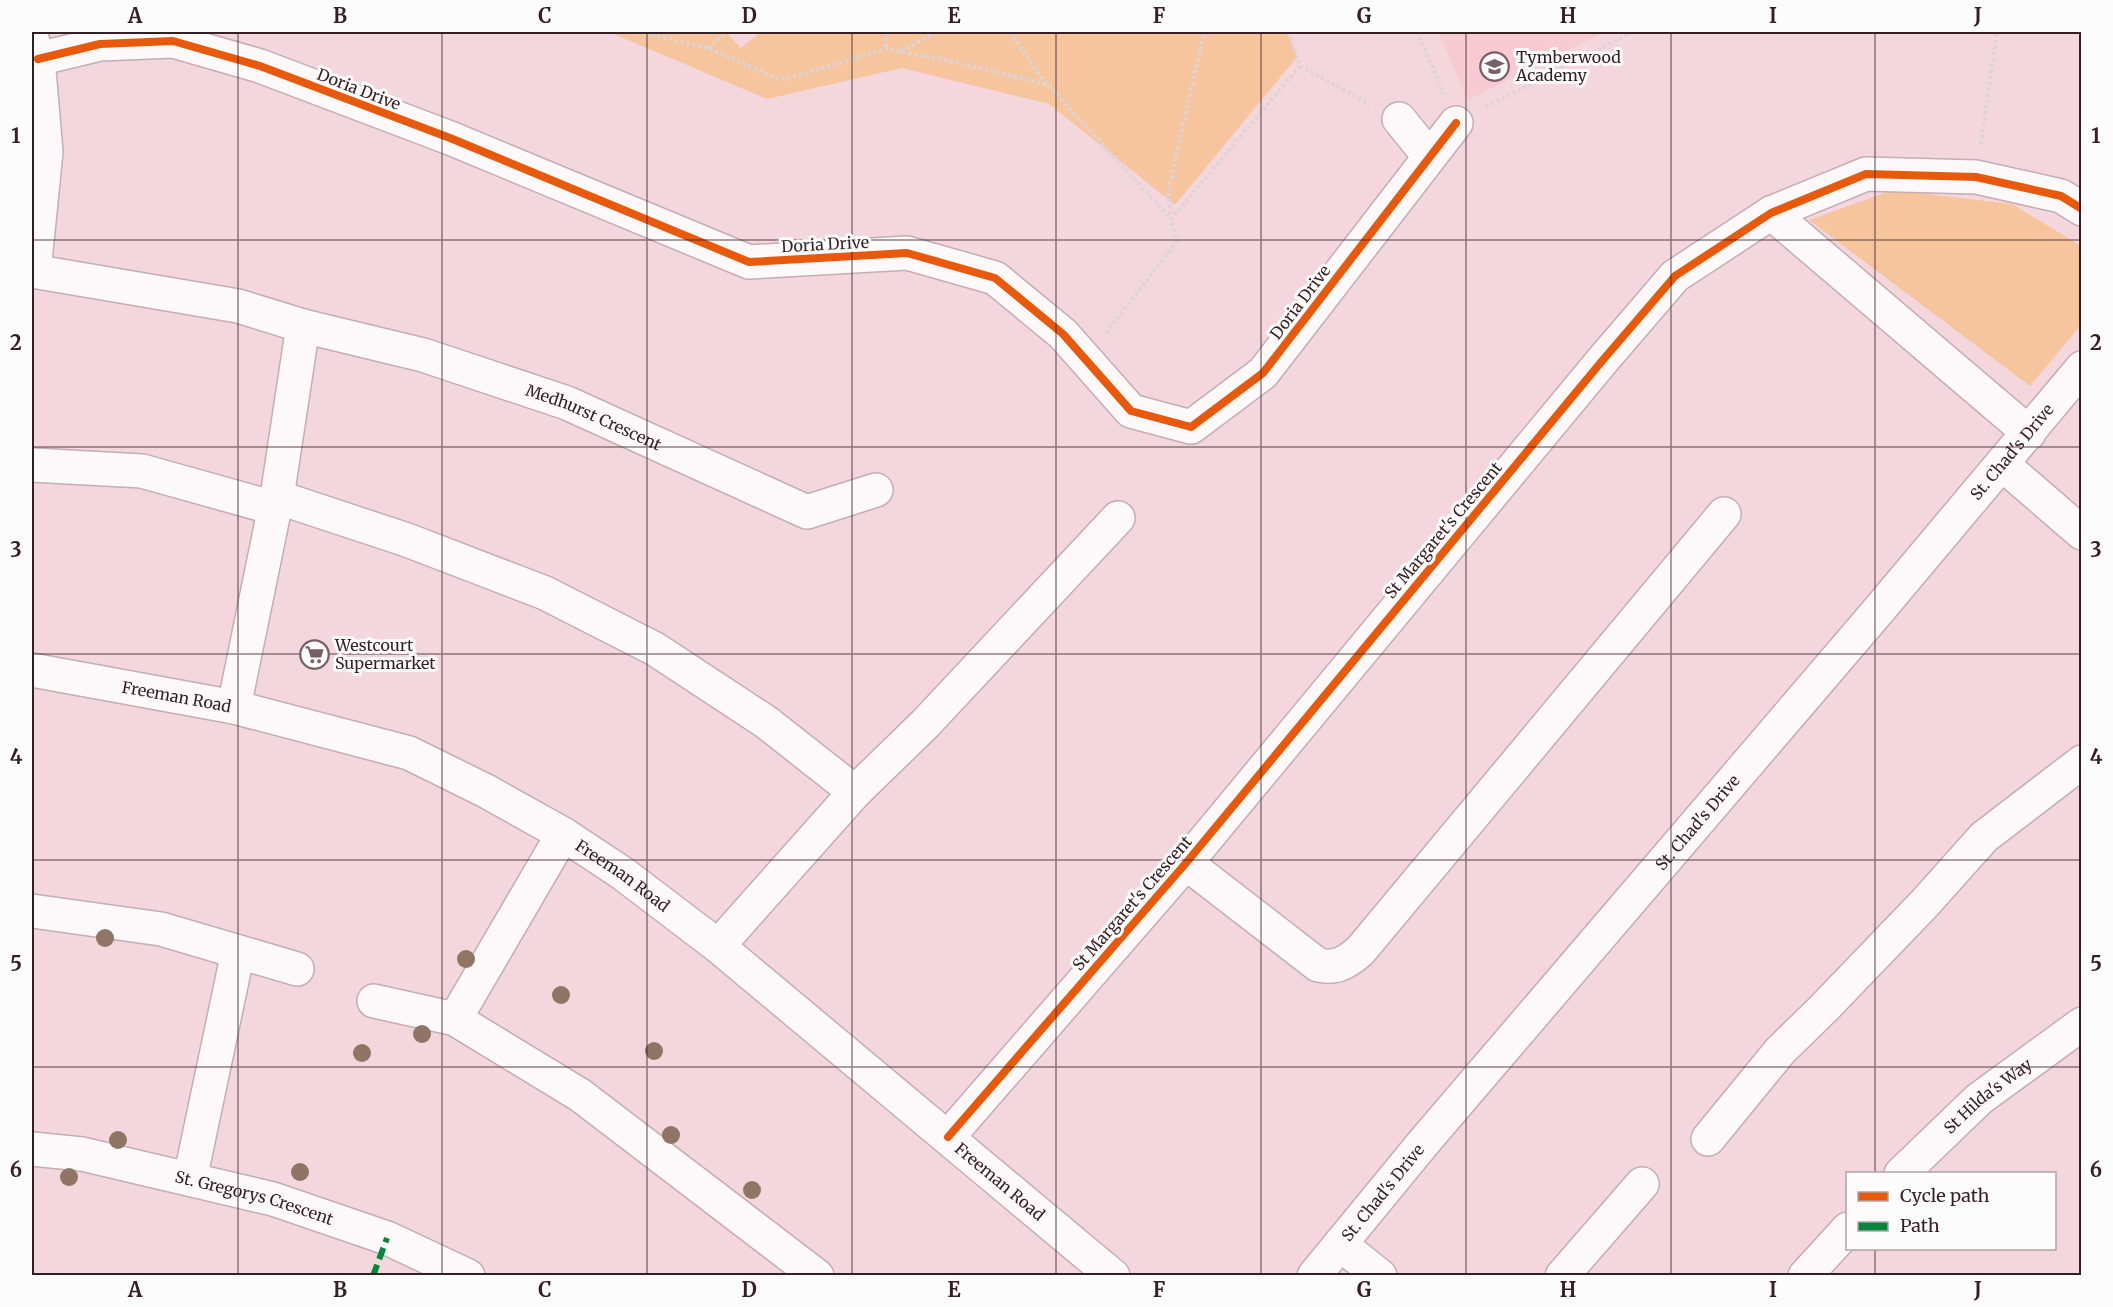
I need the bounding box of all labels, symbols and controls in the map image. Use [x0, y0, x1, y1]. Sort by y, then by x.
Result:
text: A [127, 3, 143, 28]
text: B [333, 3, 347, 28]
text: C [538, 3, 552, 28]
text: D [741, 3, 757, 28]
text: E [947, 3, 961, 28]
text: F [1153, 3, 1166, 28]
text: G [1357, 3, 1372, 28]
text: H [1560, 3, 1576, 28]
text: I [1769, 3, 1777, 28]
text: J [1973, 3, 1982, 28]
place label: Tymberwood Academy [1515, 47, 1621, 85]
school or university icon: Tymberwood Academy [1479, 50, 1511, 82]
street label: Doria Drive [314, 64, 404, 114]
text: 1 [11, 123, 21, 148]
text: 1 [2091, 123, 2101, 148]
street label: Doria Drive [781, 232, 869, 256]
street label: Doria Drive [1266, 261, 1334, 343]
text: 2 [10, 330, 22, 355]
text: 2 [2090, 330, 2102, 355]
street label: Medhurst Crescent [523, 380, 665, 455]
street label: St. Chad's Drive [1966, 400, 2058, 504]
street label: St Margaret's Crescent [1380, 457, 1506, 602]
text: 3 [10, 537, 22, 562]
text: 3 [2090, 537, 2102, 562]
place label: Westcourt Supermarket [334, 635, 436, 673]
supermarket icon: Westcourt Supermarket [298, 638, 330, 670]
street label: Freeman Road [120, 677, 233, 716]
text: 4 [10, 744, 23, 769]
text: 4 [2090, 744, 2103, 769]
street label: St. Chad's Drive [1651, 770, 1744, 874]
street label: St Margaret's Crescent [1068, 831, 1196, 974]
street label: Freeman Road [572, 835, 674, 916]
text: 5 [10, 951, 22, 976]
text: 5 [2090, 951, 2102, 976]
street label: St Hilda's Way [1939, 1053, 2036, 1138]
street label: Freeman Road [951, 1138, 1049, 1225]
street label: St. Chad's Drive [1337, 1140, 1428, 1245]
text: 6 [10, 1157, 22, 1182]
text: 6 [2090, 1157, 2102, 1182]
street label: St. Gregorys Crescent [173, 1166, 337, 1229]
legend [1846, 1172, 2056, 1250]
text: Cycle path [1900, 1184, 1990, 1207]
text: Path [1900, 1214, 1940, 1237]
text: A [127, 1277, 143, 1302]
text: B [333, 1277, 347, 1302]
text: C [538, 1277, 552, 1302]
text: D [741, 1277, 757, 1302]
text: E [947, 1277, 961, 1302]
text: F [1153, 1277, 1166, 1302]
text: G [1357, 1277, 1372, 1302]
text: H [1560, 1277, 1576, 1302]
text: I [1769, 1277, 1777, 1302]
text: J [1973, 1277, 1982, 1302]

